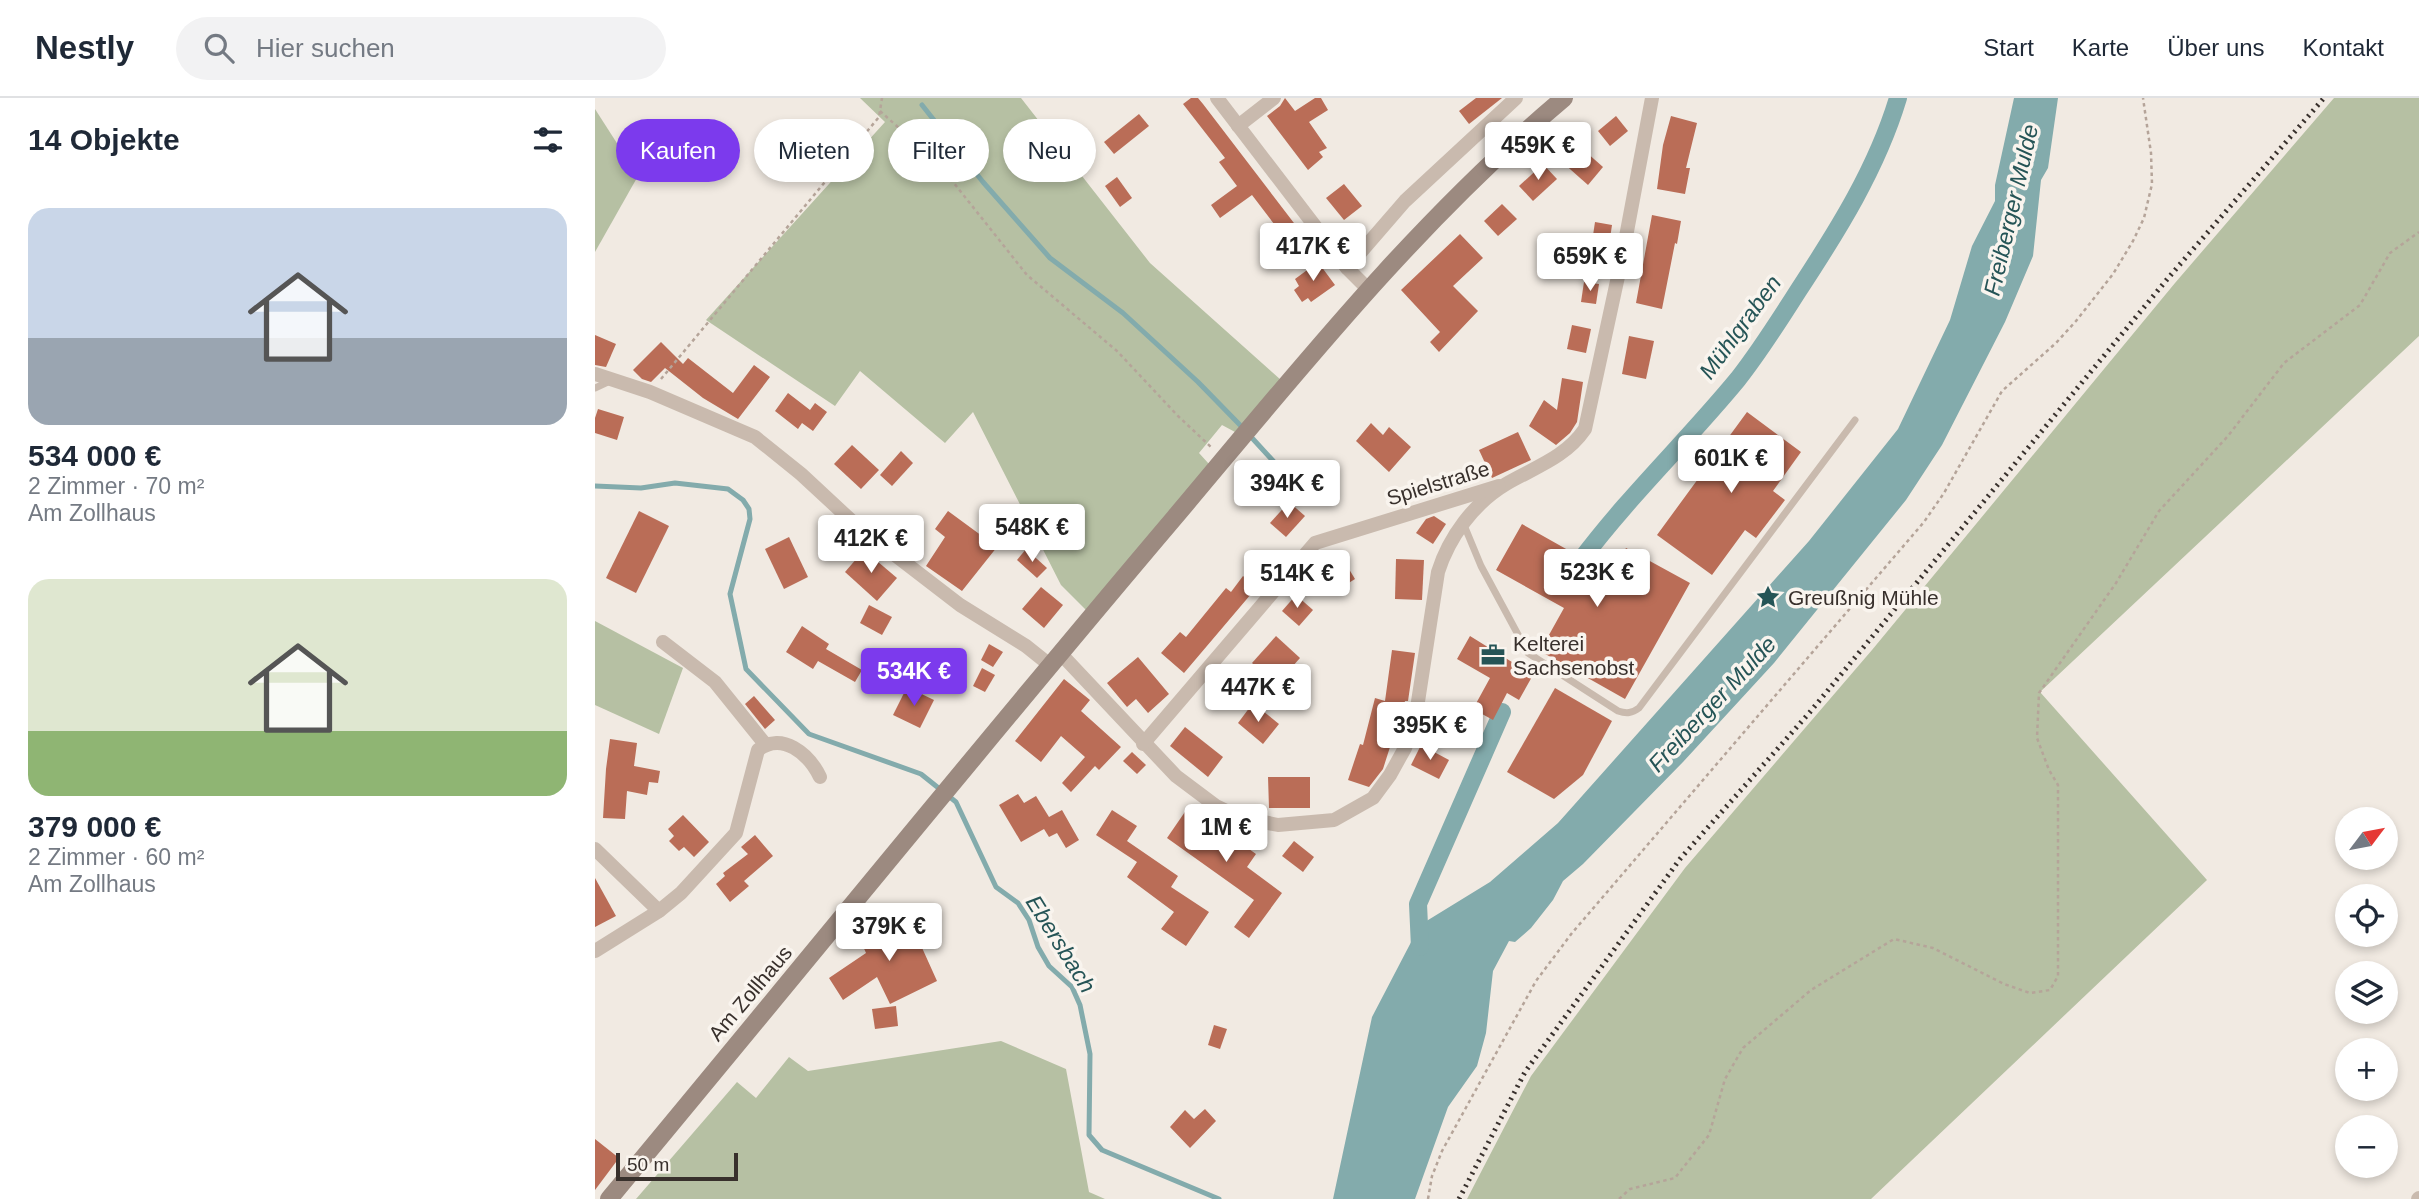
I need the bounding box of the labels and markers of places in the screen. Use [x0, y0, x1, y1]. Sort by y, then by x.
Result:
pin: 459K € [1481, 122, 1595, 182]
pin: 417K € [1256, 223, 1370, 283]
pin: 659K € [1533, 234, 1647, 293]
pin: 601K € [1674, 436, 1788, 495]
pin: 394K € [1230, 460, 1344, 520]
pin: 548K € [975, 504, 1089, 564]
pin: 412K € [814, 516, 928, 575]
pin: 514K € [1240, 550, 1354, 610]
pin: 523K € [1540, 550, 1654, 609]
place icon: Greußnig Mühle [1754, 583, 1782, 611]
place label: Greußnig Mühle [1788, 586, 1939, 609]
place label: Kelterei Sachsenobst [1513, 632, 1635, 679]
office icon: Kelterei Sachsenobst [1479, 641, 1507, 669]
pin: 534K € [857, 648, 971, 708]
pin: 447K € [1201, 664, 1315, 724]
pin: 395K € [1373, 702, 1487, 762]
pin: 1M € [1185, 804, 1267, 864]
pin: 379K € [832, 904, 946, 963]

